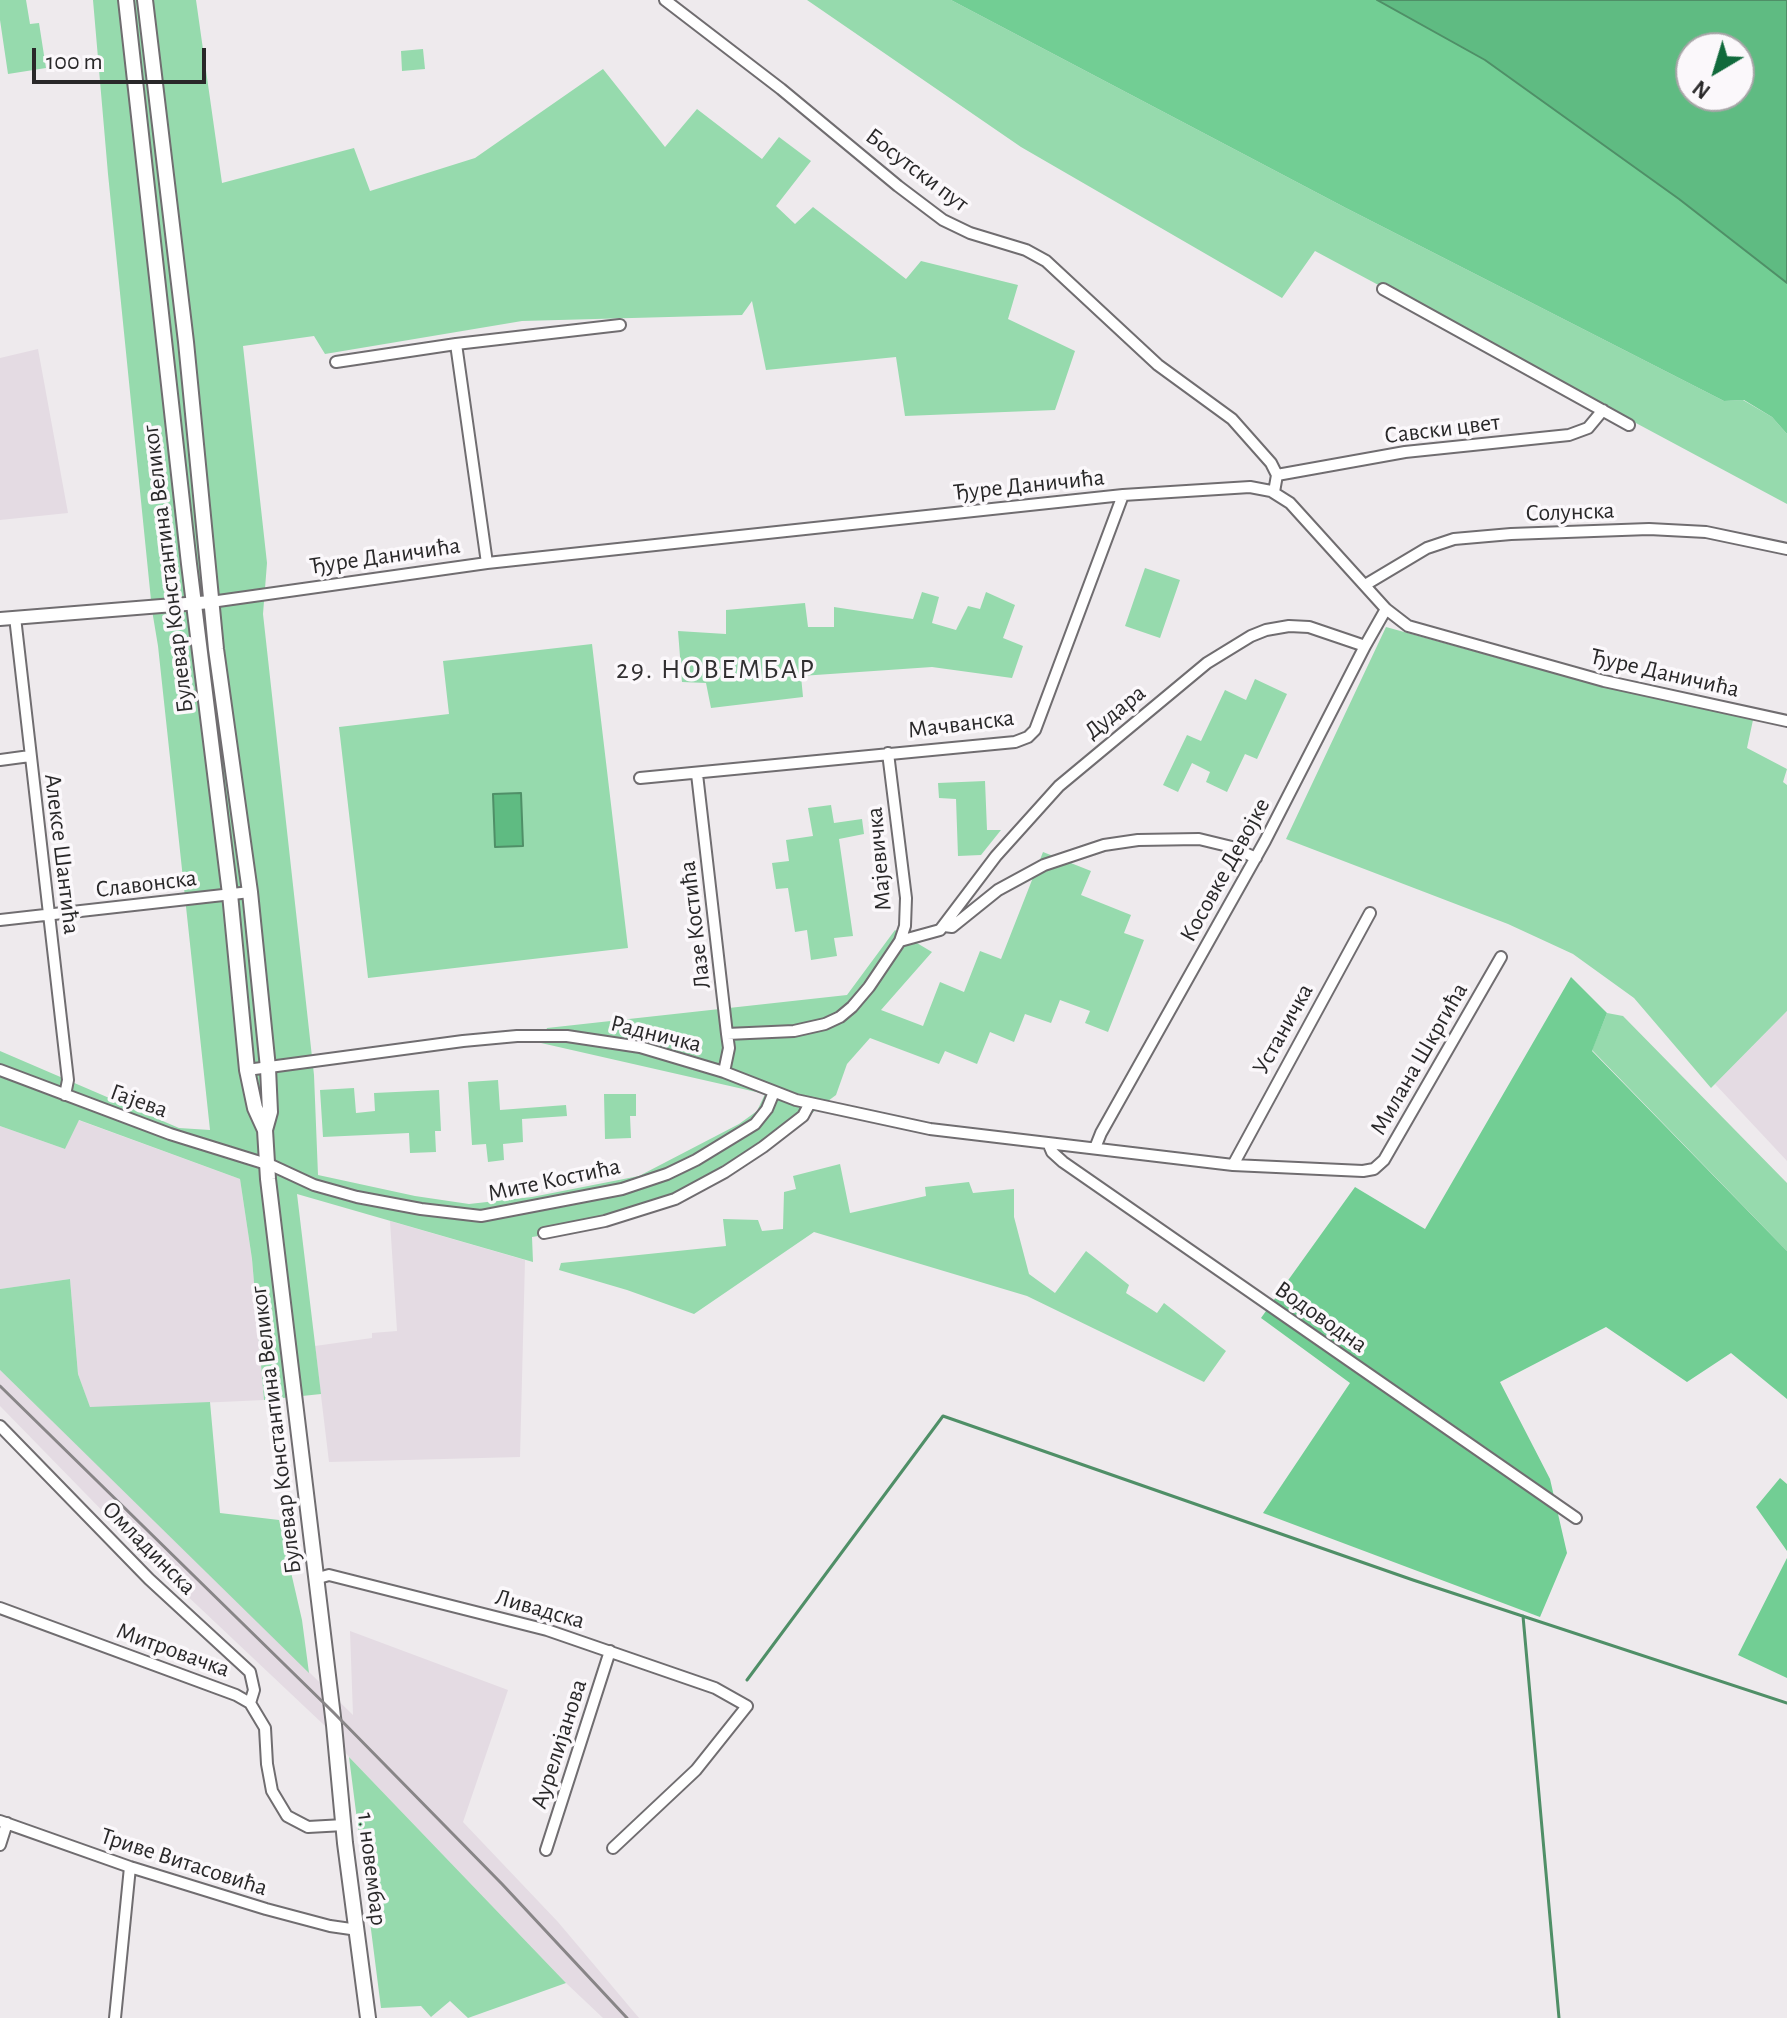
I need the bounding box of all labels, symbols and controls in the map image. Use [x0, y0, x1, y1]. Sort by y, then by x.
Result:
scale bar [36, 32, 210, 82]
north arrow [1675, 32, 1755, 112]
text: 100 m [46, 50, 103, 74]
text: N [1689, 76, 1714, 103]
street label: Босутски пут [860, 122, 974, 218]
street label: Савски цвет [1383, 408, 1501, 450]
street label: Булевар Константина Великог [136, 423, 200, 715]
street label: Ђуре Даничића [952, 463, 1106, 507]
street label: Солунска [1525, 496, 1615, 528]
street label: Ђуре Даничића [308, 531, 462, 581]
street label: Ђуре Даничића [1588, 642, 1742, 704]
district label: 29. НОВЕМБАР [616, 653, 816, 687]
street label: Дудара [1078, 678, 1152, 746]
street label: Мачванска [906, 703, 1016, 745]
street label: Алексе Шантића [38, 772, 86, 936]
street label: Косовке Девојке [1174, 793, 1276, 947]
street label: Мајевичка [860, 806, 898, 912]
street label: Лазе Костића [673, 859, 717, 991]
street label: Славонска [94, 864, 198, 904]
street label: Милана Шкргића [1364, 978, 1474, 1140]
street label: Устаничка [1246, 979, 1320, 1079]
street label: Радничка [608, 1009, 704, 1059]
street label: Гајева [106, 1077, 172, 1125]
street label: Мите Костића [485, 1152, 623, 1208]
street label: Водоводна [1269, 1275, 1373, 1359]
street label: Булевар Константина Великог [244, 1284, 308, 1576]
street label: Омладинска [96, 1495, 202, 1601]
street label: Ливадска [492, 1583, 588, 1635]
street label: Митровачка [112, 1616, 234, 1684]
street label: Аурелијанова [525, 1676, 593, 1812]
street label: 1. новембар [351, 1811, 393, 1927]
street label: Триве Витасовића [97, 1821, 271, 1903]

